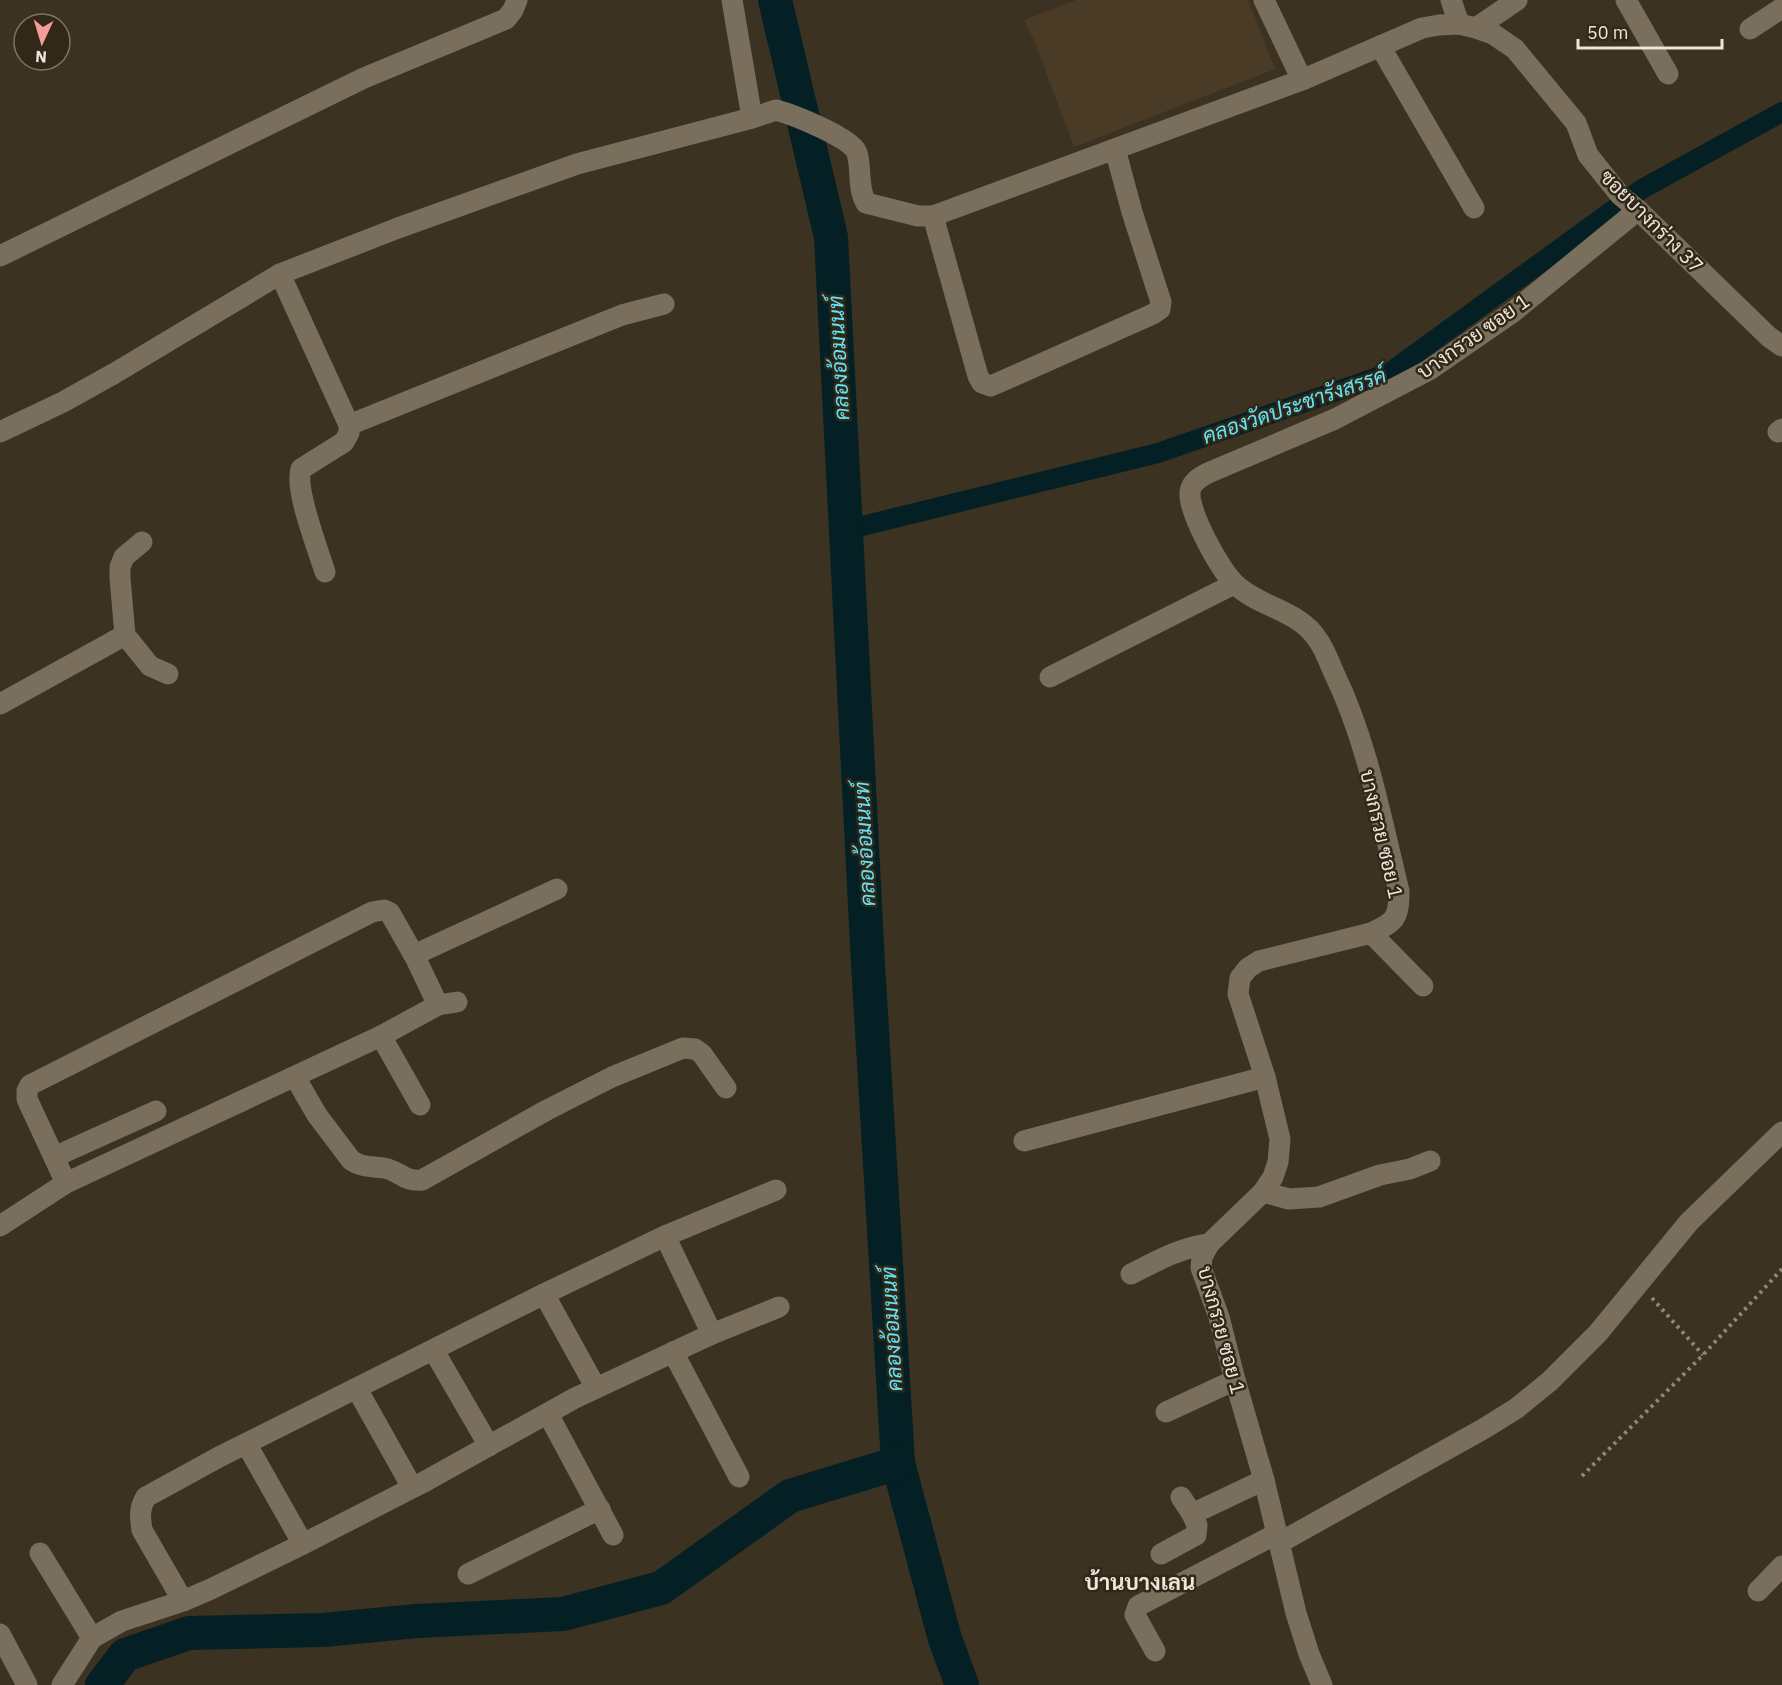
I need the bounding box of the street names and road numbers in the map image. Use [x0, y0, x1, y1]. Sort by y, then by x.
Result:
street label: ซอยบางกร่าง 37 [1594, 163, 1710, 279]
street label: บางกรวย ซอย 1 [1411, 287, 1535, 385]
street label: บางกรวย ซอย 1 [1354, 767, 1410, 901]
street label: บางกรวย ซอย 1 [1192, 1263, 1252, 1397]

